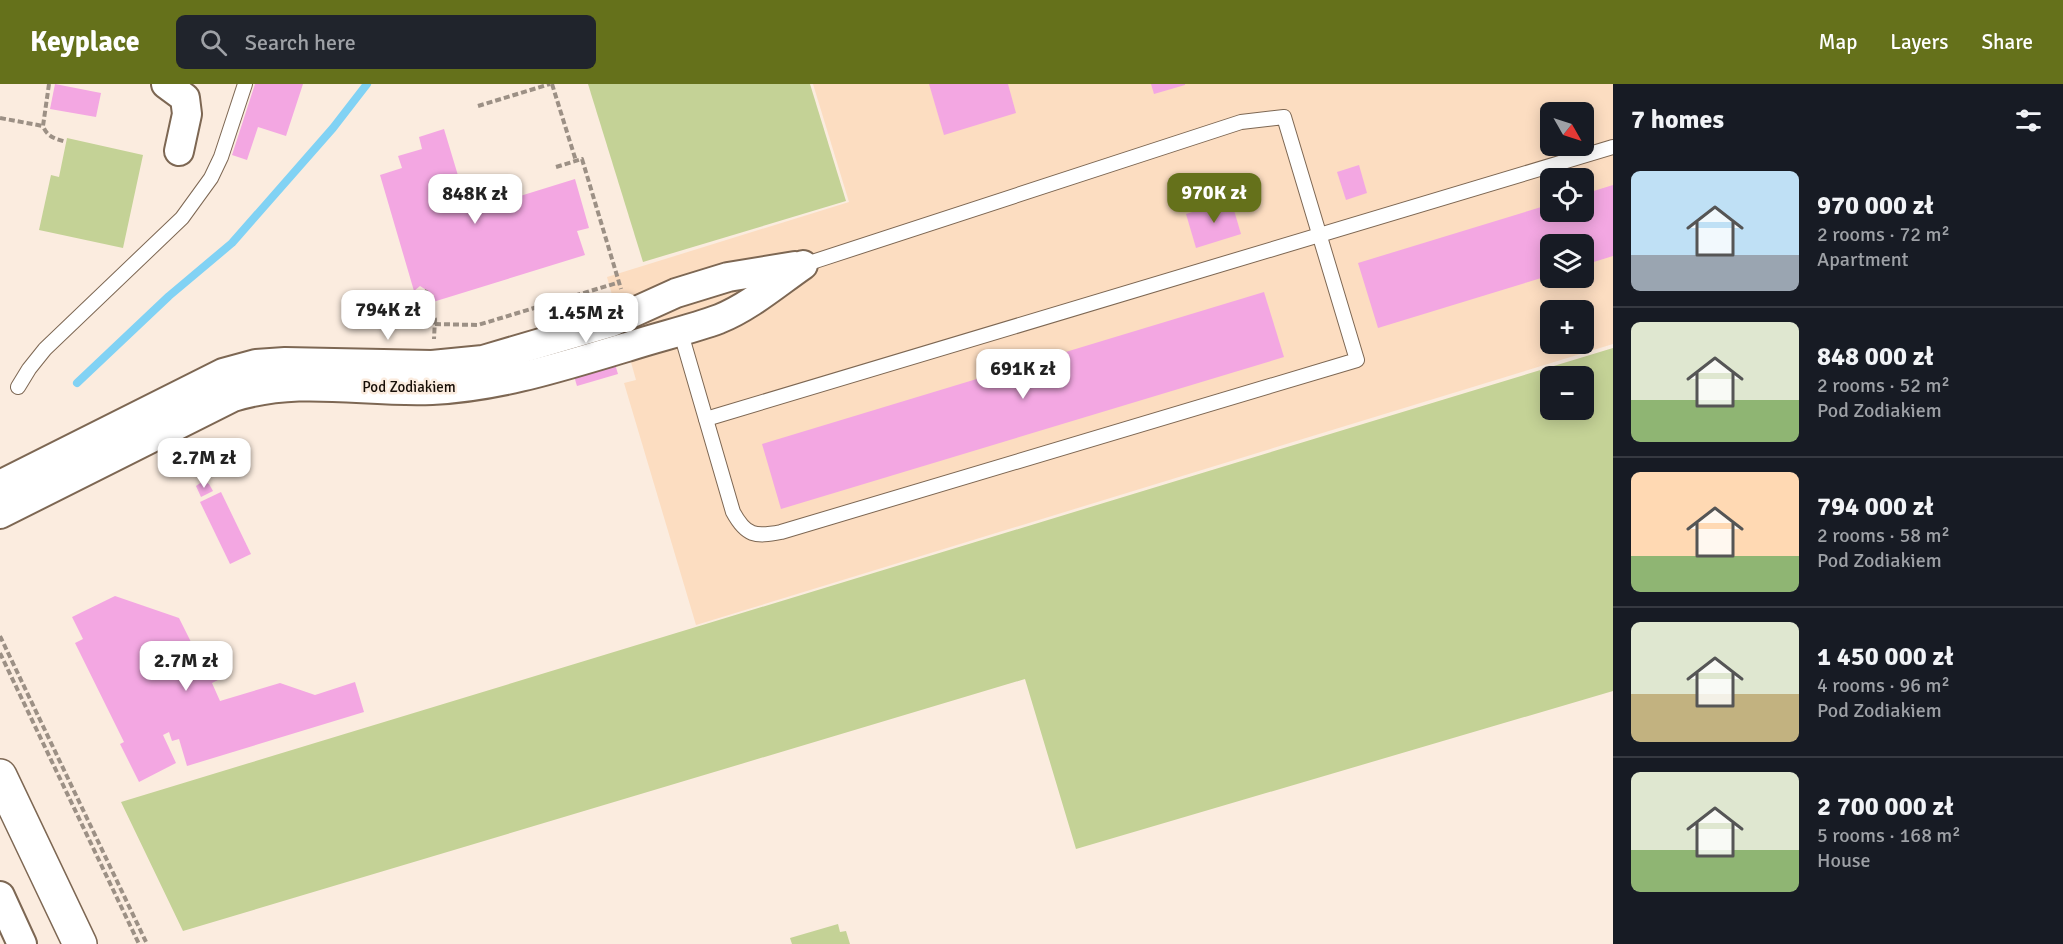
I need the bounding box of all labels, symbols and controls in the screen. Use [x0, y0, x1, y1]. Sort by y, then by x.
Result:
search box [176, 15, 596, 69]
text: Keyplace [30, 25, 140, 59]
icon: search [197, 26, 230, 59]
text: Search here [245, 29, 356, 56]
text: Map [1819, 29, 1857, 55]
text: Layers [1890, 29, 1948, 55]
text: Share [1981, 29, 2033, 55]
north arrow [1540, 102, 1594, 156]
map controls [1540, 102, 1594, 420]
text: 7 homes [1631, 104, 1724, 136]
icon: filters [2012, 104, 2045, 137]
button: locate [1540, 168, 1594, 222]
pin: 970K zł [1159, 173, 1269, 224]
pin: 848K zł [420, 174, 530, 225]
text: 970K zł [1181, 180, 1247, 205]
text: 848K zł [442, 181, 508, 206]
text: 970 000 zł [1817, 190, 1934, 222]
icon: home [1679, 195, 1751, 267]
text: 2 rooms · 72 m² [1817, 222, 1950, 247]
button: layers [1540, 234, 1594, 288]
text: Apartment [1817, 247, 1909, 272]
pin: 794K zł [333, 290, 443, 341]
pin: 1.45M zł [524, 293, 648, 344]
text: 794K zł [355, 297, 421, 322]
text: 1.45M zł [548, 300, 624, 325]
button: + [1540, 300, 1594, 354]
text: 848 000 zł [1817, 341, 1934, 373]
icon: home [1679, 346, 1751, 418]
pin: 691K zł [968, 349, 1078, 400]
text: 691K zł [990, 356, 1056, 381]
button: − [1540, 366, 1594, 420]
text: 2 rooms · 52 m² [1817, 373, 1950, 398]
street label: Pod Zodiakiem [362, 378, 456, 396]
text: Pod Zodiakiem [1817, 398, 1942, 423]
pin: 2.7M zł [149, 438, 259, 489]
text: 2.7M zł [172, 445, 236, 470]
text: 794 000 zł [1817, 491, 1934, 523]
icon: home [1679, 496, 1751, 568]
text: 2 rooms · 58 m² [1817, 523, 1950, 548]
text: Pod Zodiakiem [1817, 548, 1942, 573]
pin: 2.7M zł [131, 641, 241, 692]
text: 1 450 000 zł [1817, 641, 1954, 673]
icon: home [1679, 646, 1751, 718]
text: 2.7M zł [154, 648, 218, 673]
text: 4 rooms · 96 m² [1817, 673, 1950, 698]
text: Pod Zodiakiem [1817, 698, 1942, 723]
text: 2 700 000 zł [1817, 791, 1954, 823]
icon: home [1679, 796, 1751, 868]
text: 5 rooms · 168 m² [1817, 823, 1961, 848]
text: House [1817, 848, 1871, 873]

